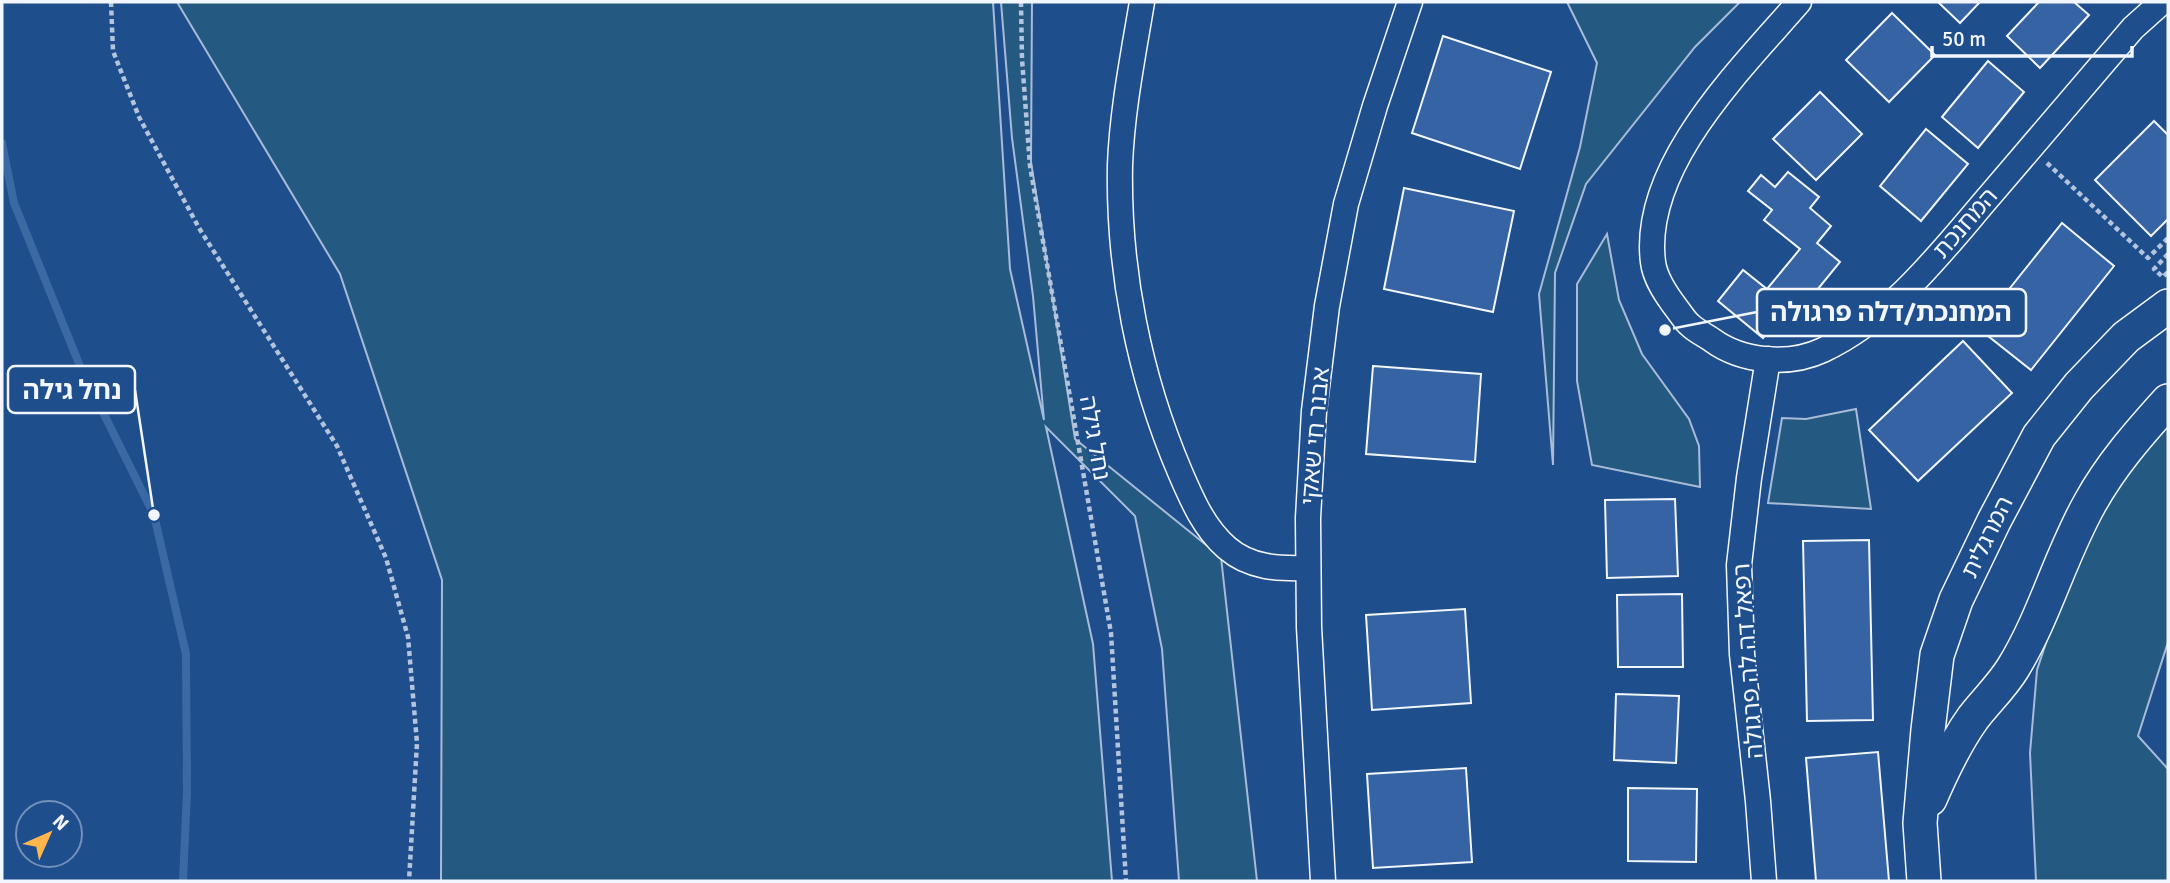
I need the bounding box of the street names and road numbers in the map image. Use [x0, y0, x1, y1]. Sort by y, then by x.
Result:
street label: המחנכת [1926, 181, 2004, 265]
street label: אבנר חי שאקי [1294, 366, 1336, 506]
street label: נחל גילה [1073, 393, 1117, 483]
street label: המרגלית [1954, 491, 2020, 583]
street label: רפאל דה לה פרגולה [1726, 562, 1770, 760]

